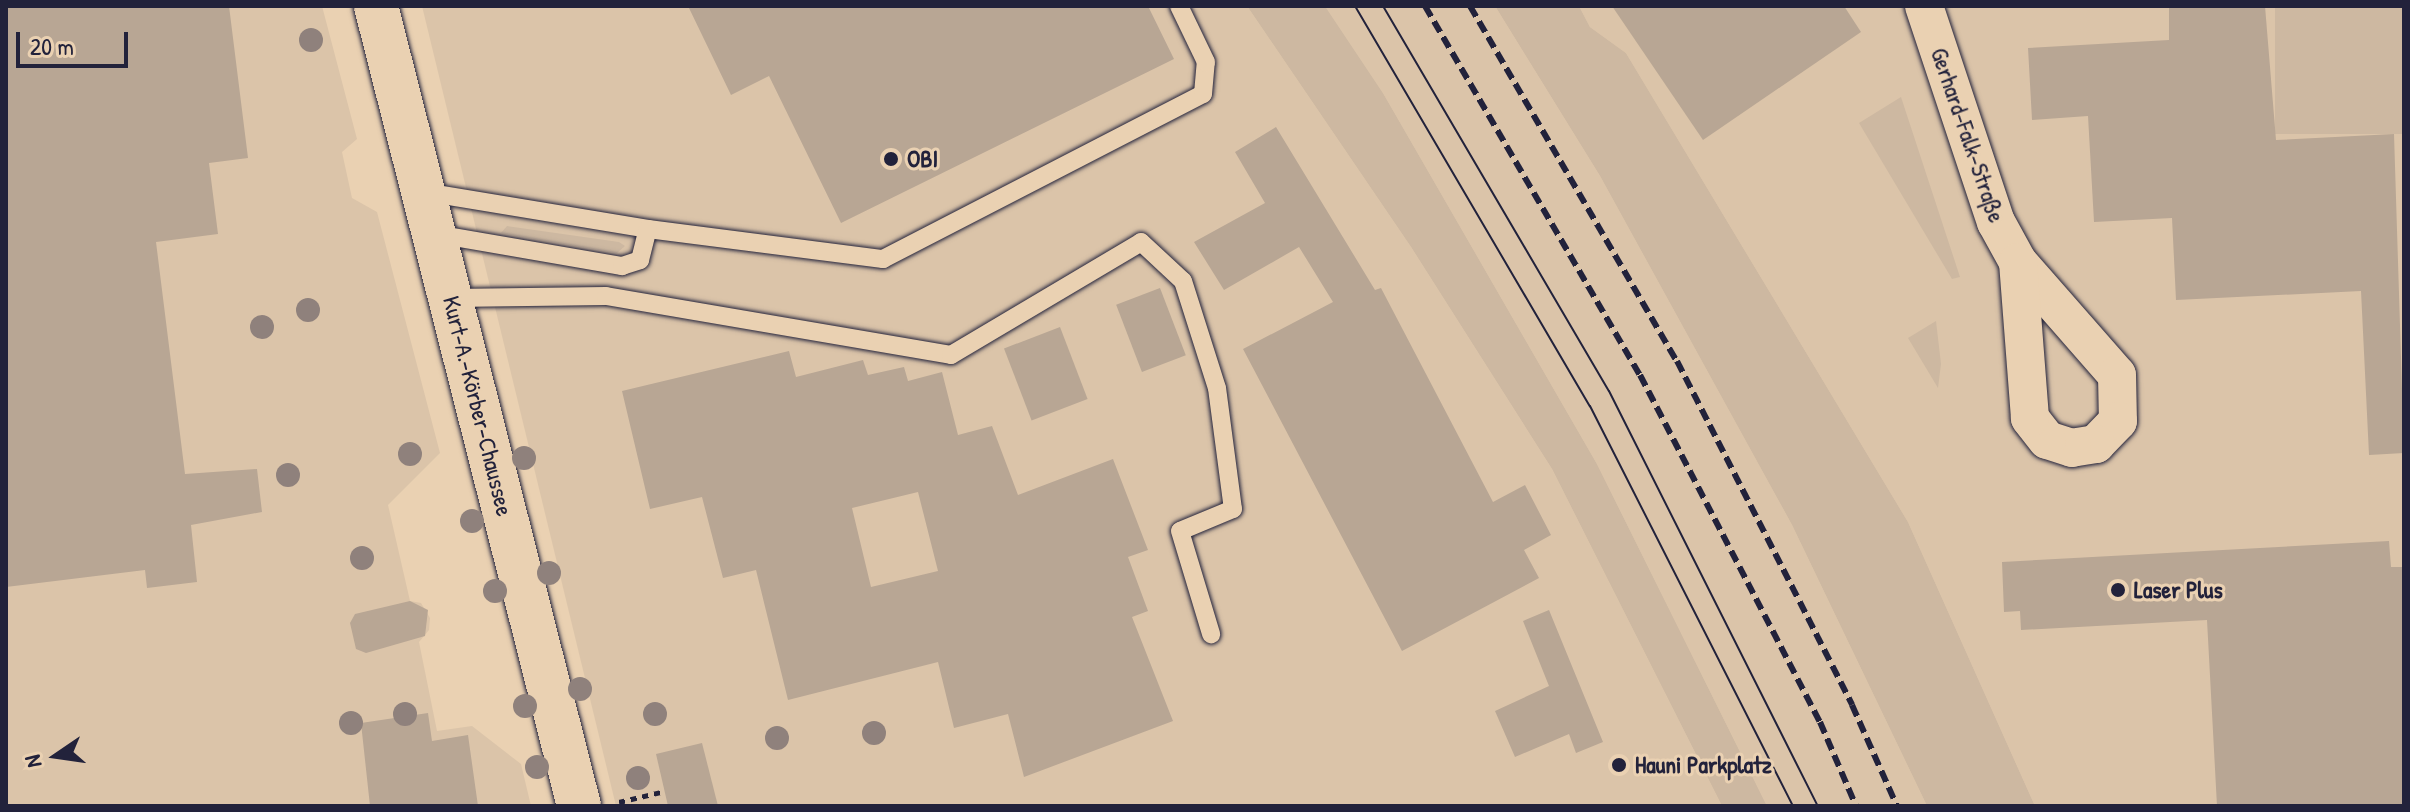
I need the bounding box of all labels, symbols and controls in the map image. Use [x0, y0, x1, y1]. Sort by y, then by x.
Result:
scale bar [20, 16, 132, 66]
text: 20 m [30, 30, 74, 62]
street label: Gerhard-Falk-Straße [1925, 44, 2011, 226]
place label: OBI [907, 145, 938, 173]
marker: OBI [882, 150, 900, 168]
street label: Kurt-A.-Körber-Chaussee [437, 293, 519, 519]
place label: Laser Plus [2134, 576, 2223, 604]
marker: Laser Plus [2109, 581, 2127, 599]
north arrow [16, 716, 96, 796]
place label: Hauni Parkplatz [1635, 751, 1772, 779]
text: N [17, 752, 49, 770]
marker: Hauni Parkplatz [1610, 756, 1628, 774]

